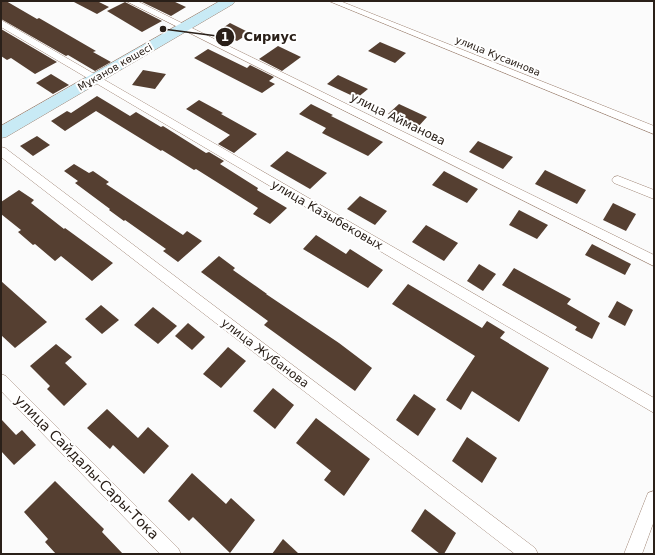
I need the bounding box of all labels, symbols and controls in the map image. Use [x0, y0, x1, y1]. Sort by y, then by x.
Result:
callout: Сириус [215, 24, 305, 49]
text: Сириус [243, 29, 297, 44]
text: 1 [221, 30, 229, 44]
street label: улица Кусаинова [454, 34, 542, 78]
street label: Мұканов көшесі [76, 41, 154, 93]
street label: улица Айманова [348, 90, 448, 148]
street label: улица Казыбековых [269, 177, 385, 253]
street label: улица Жубанова [218, 315, 312, 391]
street label: улица Сайдалы-Сары-Тока [12, 392, 162, 542]

